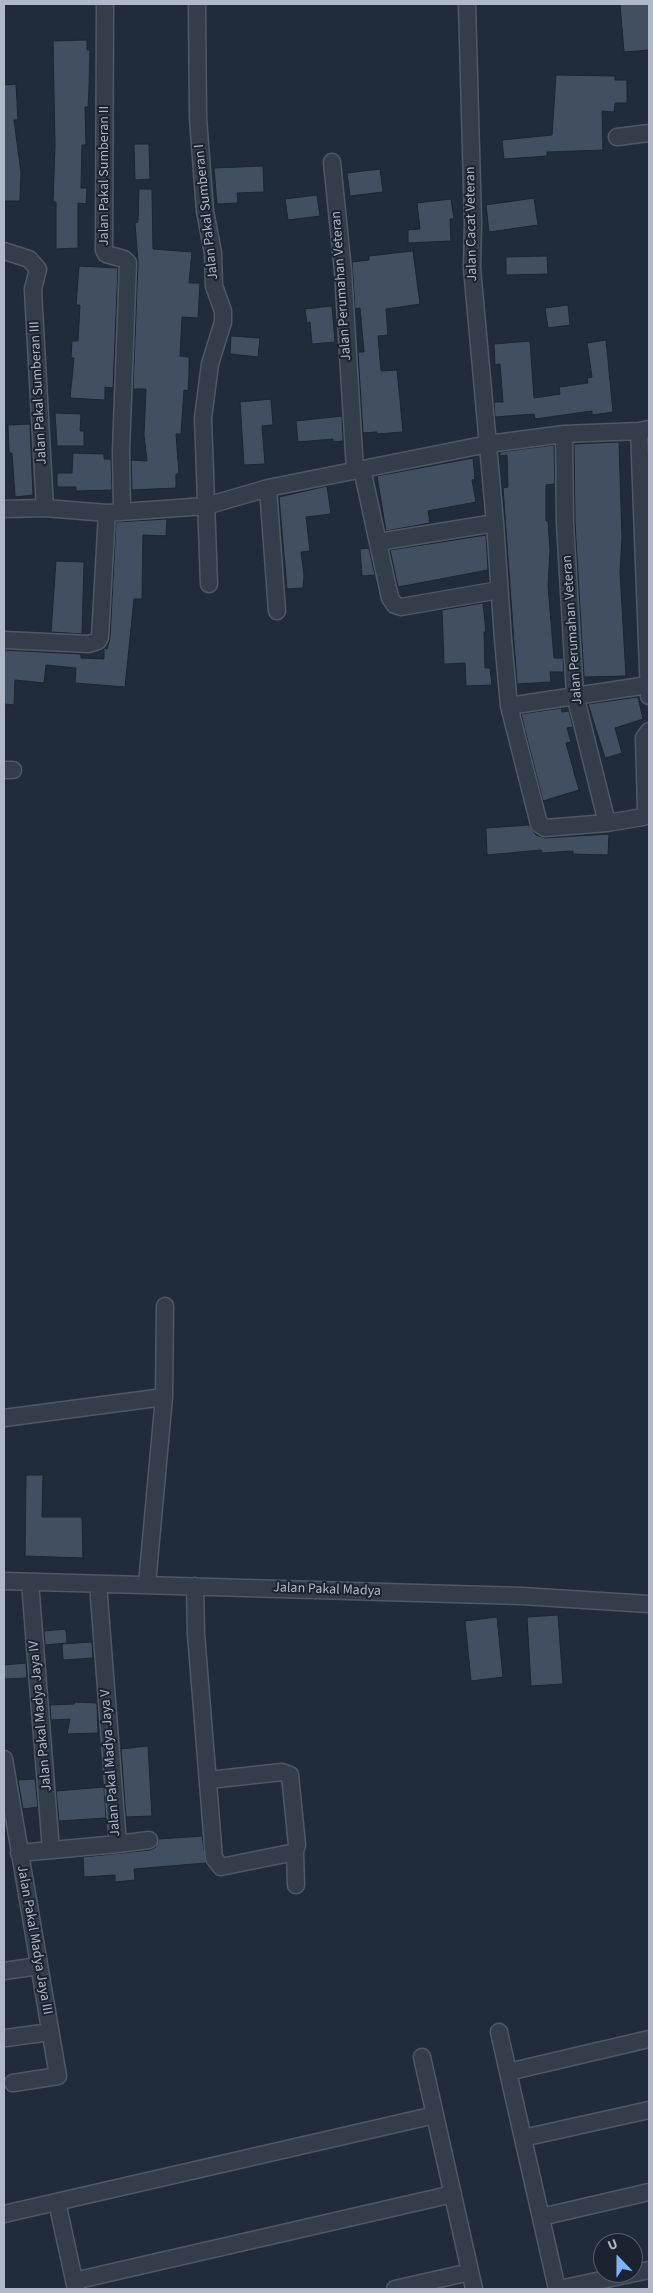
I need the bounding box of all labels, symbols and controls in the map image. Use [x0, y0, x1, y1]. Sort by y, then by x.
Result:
street label: Jalan Pakal Sumberan II [97, 106, 113, 246]
street label: Jalan Pakal Sumberan I [192, 143, 222, 281]
street label: Jalan Cacat Veteran [463, 166, 481, 282]
street label: Jalan Perumahan Veteran [328, 211, 356, 361]
street label: Jalan Pakal Sumberan III [27, 321, 51, 465]
street label: Jalan Perumahan Veteran [559, 555, 587, 705]
street label: Jalan Pakal Madya [273, 1580, 381, 1600]
street label: Jalan Pakal Madya Jaya IV [26, 1640, 56, 1792]
street label: Jalan Pakal Madya Jaya V [97, 1689, 125, 1837]
street label: Jalan Pakal Madya Jaya III [13, 1864, 55, 2016]
north arrow [593, 2233, 643, 2283]
text: U [605, 2234, 621, 2256]

